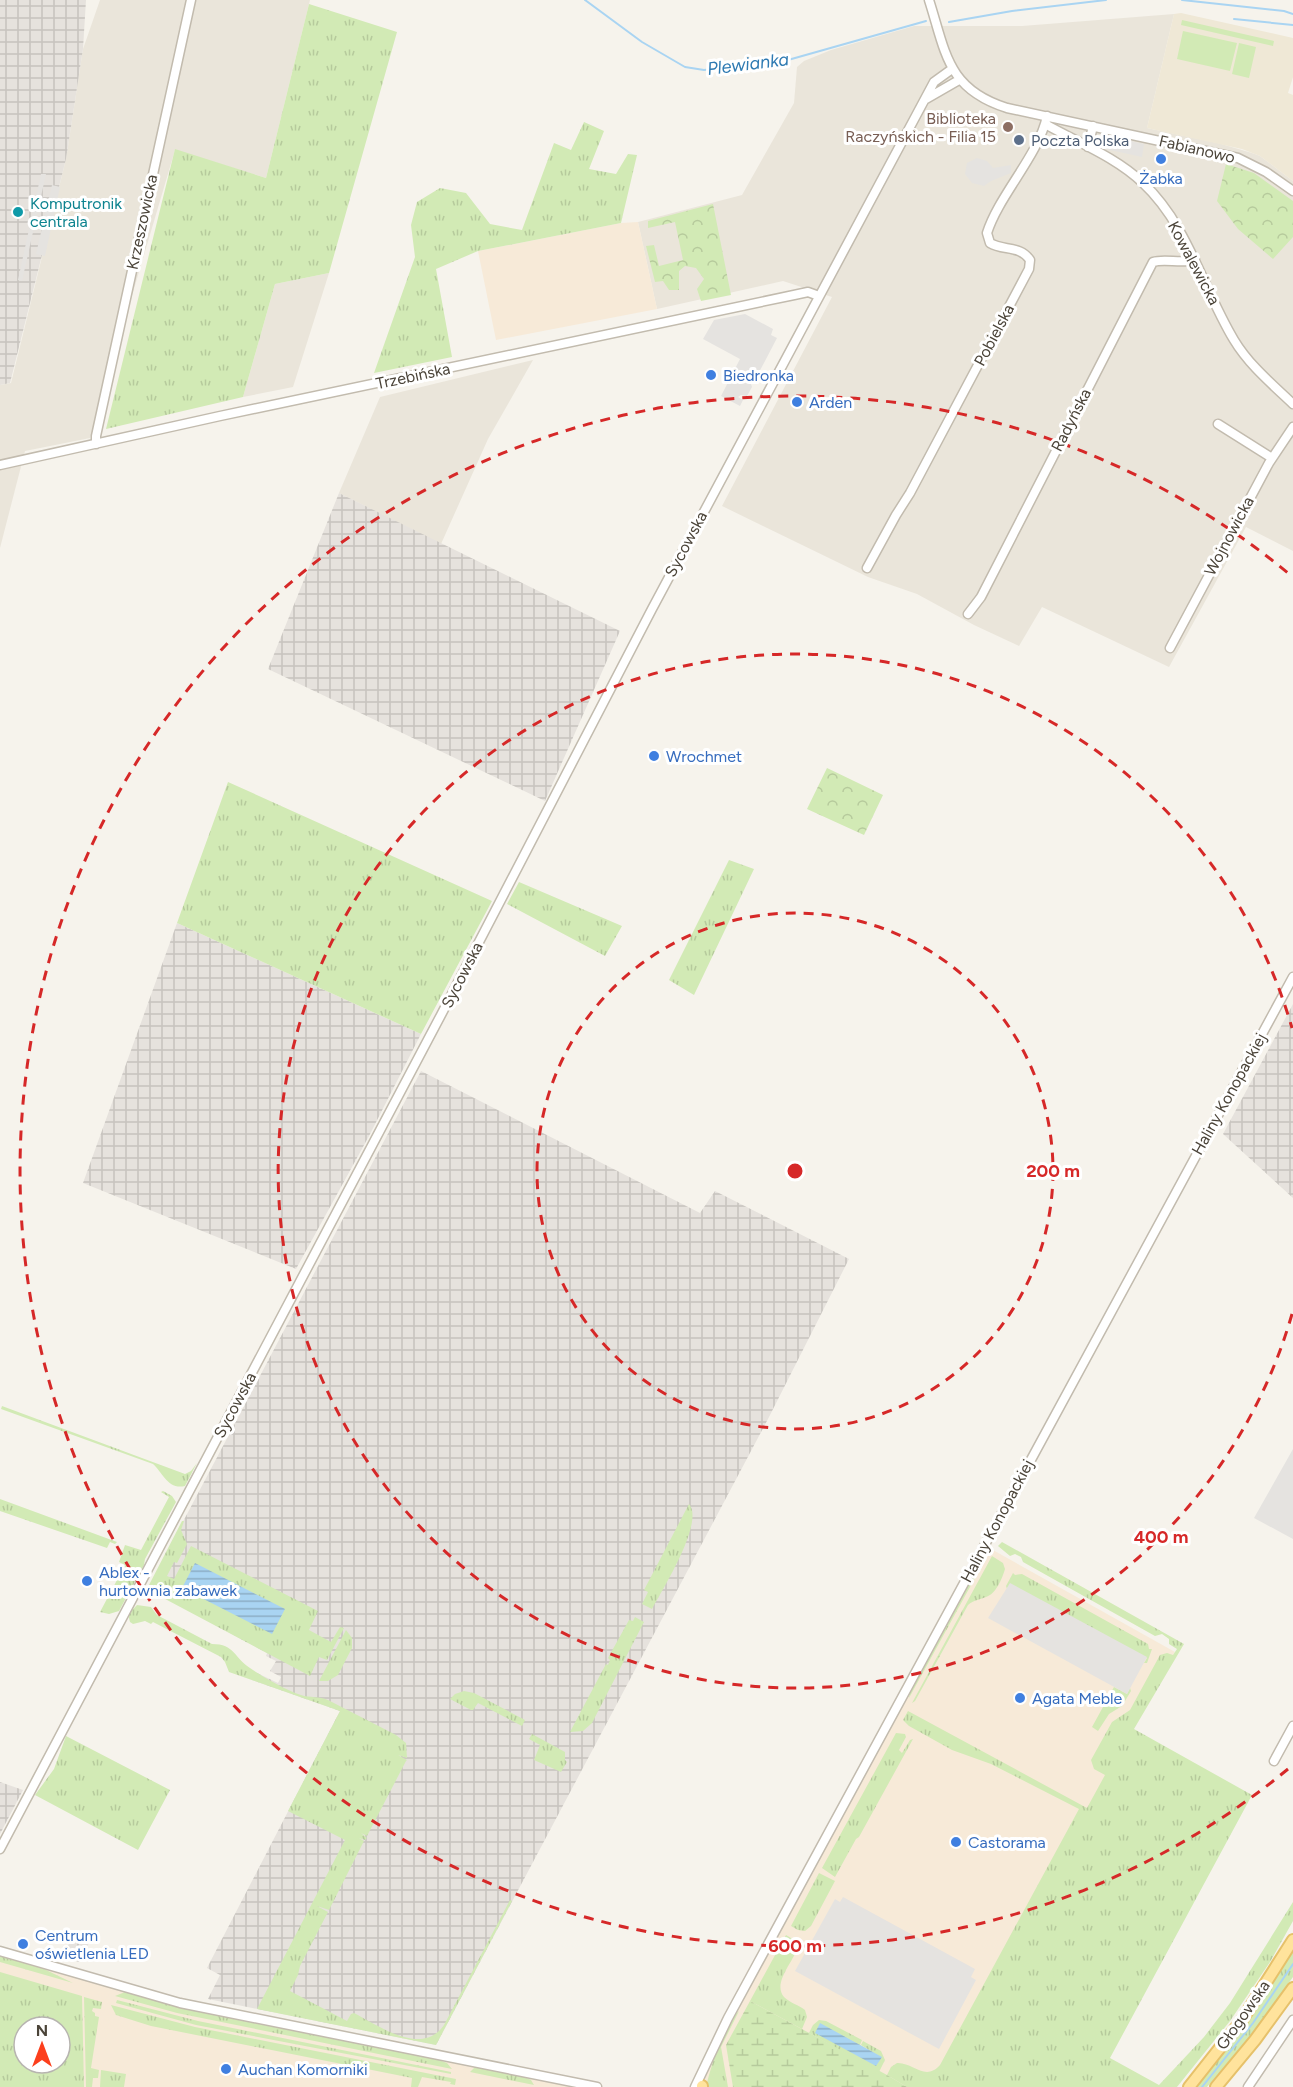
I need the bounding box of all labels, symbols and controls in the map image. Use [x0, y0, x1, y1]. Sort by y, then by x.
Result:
water label: Plewianka [706, 48, 791, 80]
place label: Biblioteka Raczyńskich - Filia 15 [845, 109, 996, 146]
marker: Biblioteka Raczyńskich - Filia 15 [1001, 120, 1015, 134]
place label: Poczta Polska [1031, 131, 1129, 150]
street label: Fabianowo [1157, 131, 1237, 167]
marker: Poczta Polska [1012, 133, 1026, 147]
marker: Żabka [1154, 152, 1168, 166]
place label: Żabka [1139, 169, 1183, 188]
street label: Krzeszowicka [123, 173, 161, 271]
place label: Komputronik centrala [30, 194, 122, 231]
marker: Komputronik centrala [11, 205, 25, 219]
street label: Kowalewicka [1164, 218, 1224, 308]
street label: Pobielska [970, 301, 1018, 369]
street label: Trzebińska [374, 359, 452, 393]
place label: Biedronka [723, 366, 794, 385]
marker: Biedronka [704, 368, 718, 382]
street label: Radyńska [1047, 385, 1095, 455]
place label: Arden [809, 393, 852, 412]
marker: Arden [790, 395, 804, 409]
street label: Wojnowicka [1200, 493, 1258, 579]
street label: Sycowska [661, 508, 711, 580]
place label: Wrochmet [666, 747, 742, 766]
marker: Wrochmet [647, 749, 661, 763]
street label: Sycowska [437, 939, 487, 1011]
street label: Haliny Konopackiej [1188, 1030, 1270, 1158]
text: 200 m [1026, 1160, 1080, 1182]
centre of rings [785, 1161, 805, 1181]
street label: Sycowska [210, 1369, 260, 1441]
street label: Haliny Konopackiej [957, 1456, 1037, 1586]
text: 400 m [1134, 1526, 1188, 1548]
place label: Ablex - hurtownia zabawek [99, 1563, 237, 1600]
marker: Ablex - hurtownia zabawek [80, 1574, 94, 1588]
place label: Agata Meble [1032, 1689, 1123, 1708]
marker: Agata Meble [1013, 1691, 1027, 1705]
place label: Castorama [968, 1833, 1046, 1852]
marker: Castorama [949, 1835, 963, 1849]
place label: Centrum oświetlenia LED [35, 1926, 149, 1963]
text: 600 m [768, 1935, 822, 1957]
marker: Centrum oświetlenia LED [16, 1937, 30, 1951]
street label: Głogowska [1212, 1977, 1274, 2053]
north arrow [12, 2015, 72, 2075]
text: N [36, 2021, 48, 2040]
place label: Auchan Komorniki [238, 2060, 368, 2079]
marker: Auchan Komorniki [219, 2062, 233, 2076]

